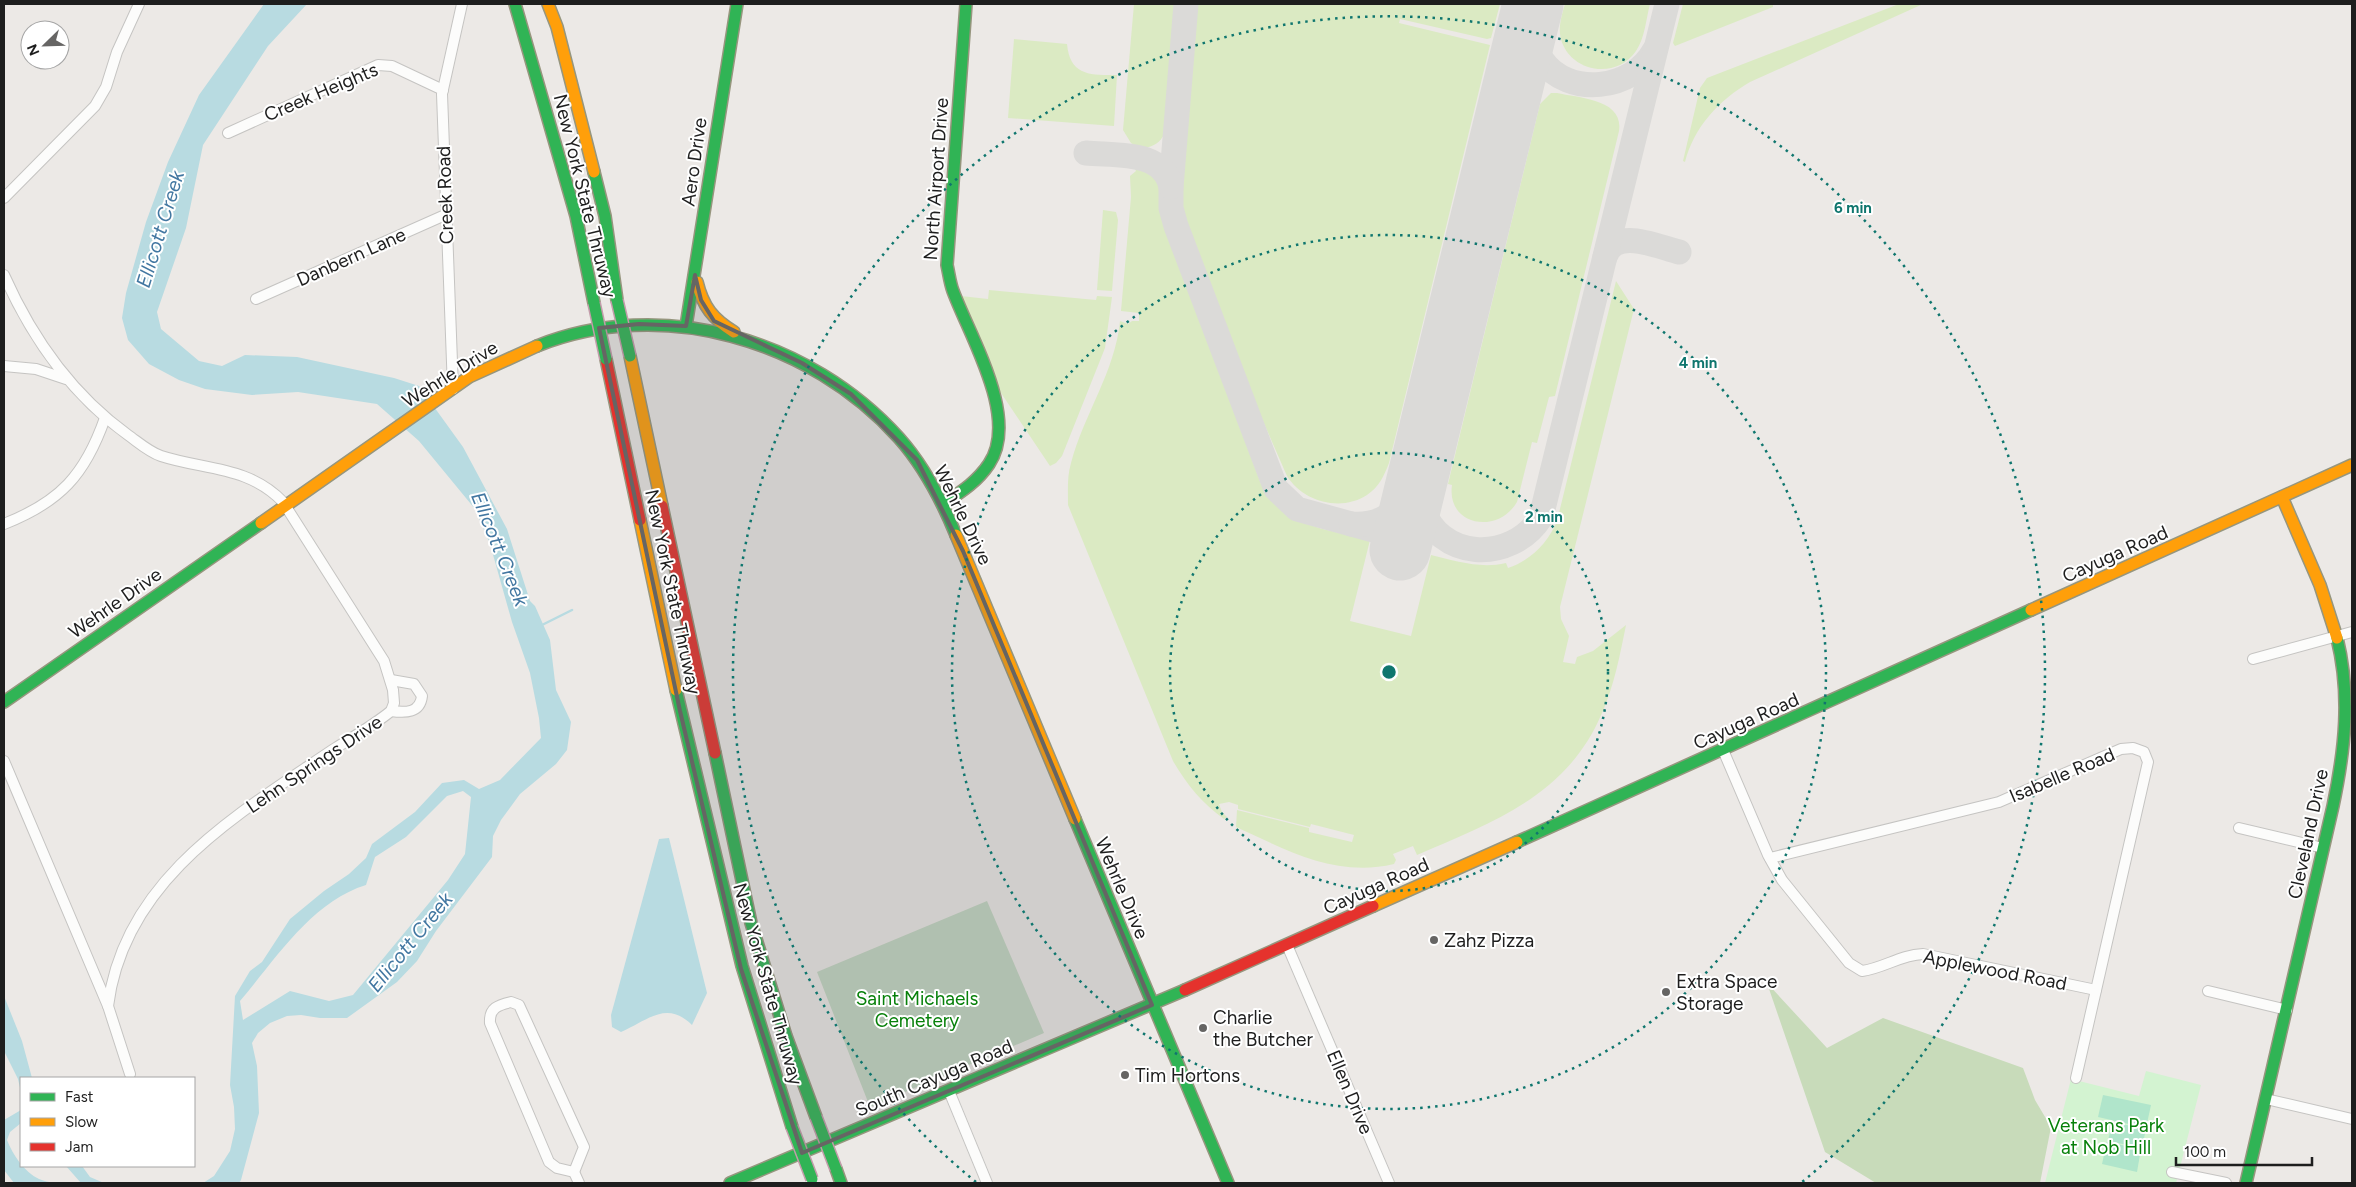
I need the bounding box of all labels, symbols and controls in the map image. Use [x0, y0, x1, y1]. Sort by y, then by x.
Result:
north arrow [20, 20, 70, 70]
text: N [24, 42, 43, 58]
street label: Creek Heights [261, 58, 382, 126]
street label: New York State Thruway [549, 92, 621, 300]
street label: North Airport Drive [919, 97, 953, 261]
street label: Aero Drive [676, 116, 712, 208]
street label: Creek Road [432, 145, 458, 245]
water label: Ellicott Creek [131, 166, 190, 290]
text: 6 min [1834, 199, 1872, 217]
street label: Danbern Lane [293, 223, 409, 291]
street label: Wehrle Drive [398, 336, 502, 412]
text: 4 min [1679, 354, 1717, 372]
street label: Wehrle Drive [929, 461, 997, 569]
street label: New York State Thruway [640, 487, 706, 697]
water label: Ellicott Creek [466, 488, 534, 611]
text: 2 min [1525, 508, 1563, 526]
street label: Cayuga Road [2059, 520, 2171, 588]
street label: Wehrle Drive [64, 563, 166, 643]
centre of rings [1380, 663, 1398, 681]
street label: Cayuga Road [1690, 687, 1802, 755]
street label: Lehn Springs Drive [242, 710, 386, 818]
street label: Isabelle Road [2006, 742, 2118, 808]
street label: Cleveland Drive [2283, 767, 2333, 901]
street label: Wehrle Drive [1090, 834, 1154, 942]
street label: Cayuga Road [1320, 852, 1432, 920]
street label: New York State Thruway [728, 880, 808, 1088]
water label: Ellicott Creek [363, 886, 458, 997]
place label: Zahz Pizza [1444, 929, 1534, 952]
marker: Zahz Pizza [1428, 934, 1440, 946]
street label: Applewood Road [1921, 945, 2069, 995]
place label: Extra Space Storage [1676, 970, 1778, 1015]
marker: Extra Space Storage [1660, 986, 1672, 998]
park label: Saint Michaels Cemetery [856, 987, 978, 1032]
place label: Charlie the Butcher [1213, 1006, 1313, 1051]
marker: Charlie the Butcher [1197, 1022, 1209, 1034]
street label: South Cayuga Road [852, 1034, 1016, 1122]
street label: Ellen Drive [1322, 1046, 1378, 1138]
place label: Tim Hortons [1135, 1064, 1240, 1087]
marker: Tim Hortons [1119, 1069, 1131, 1081]
legend [20, 1077, 195, 1167]
text: Fast [65, 1088, 94, 1106]
text: Slow [65, 1113, 98, 1131]
park label: Veterans Park at Nob Hill [2048, 1114, 2165, 1159]
scale bar [2176, 1134, 2312, 1166]
text: Jam [65, 1138, 93, 1156]
text: 100 m [2184, 1143, 2226, 1161]

